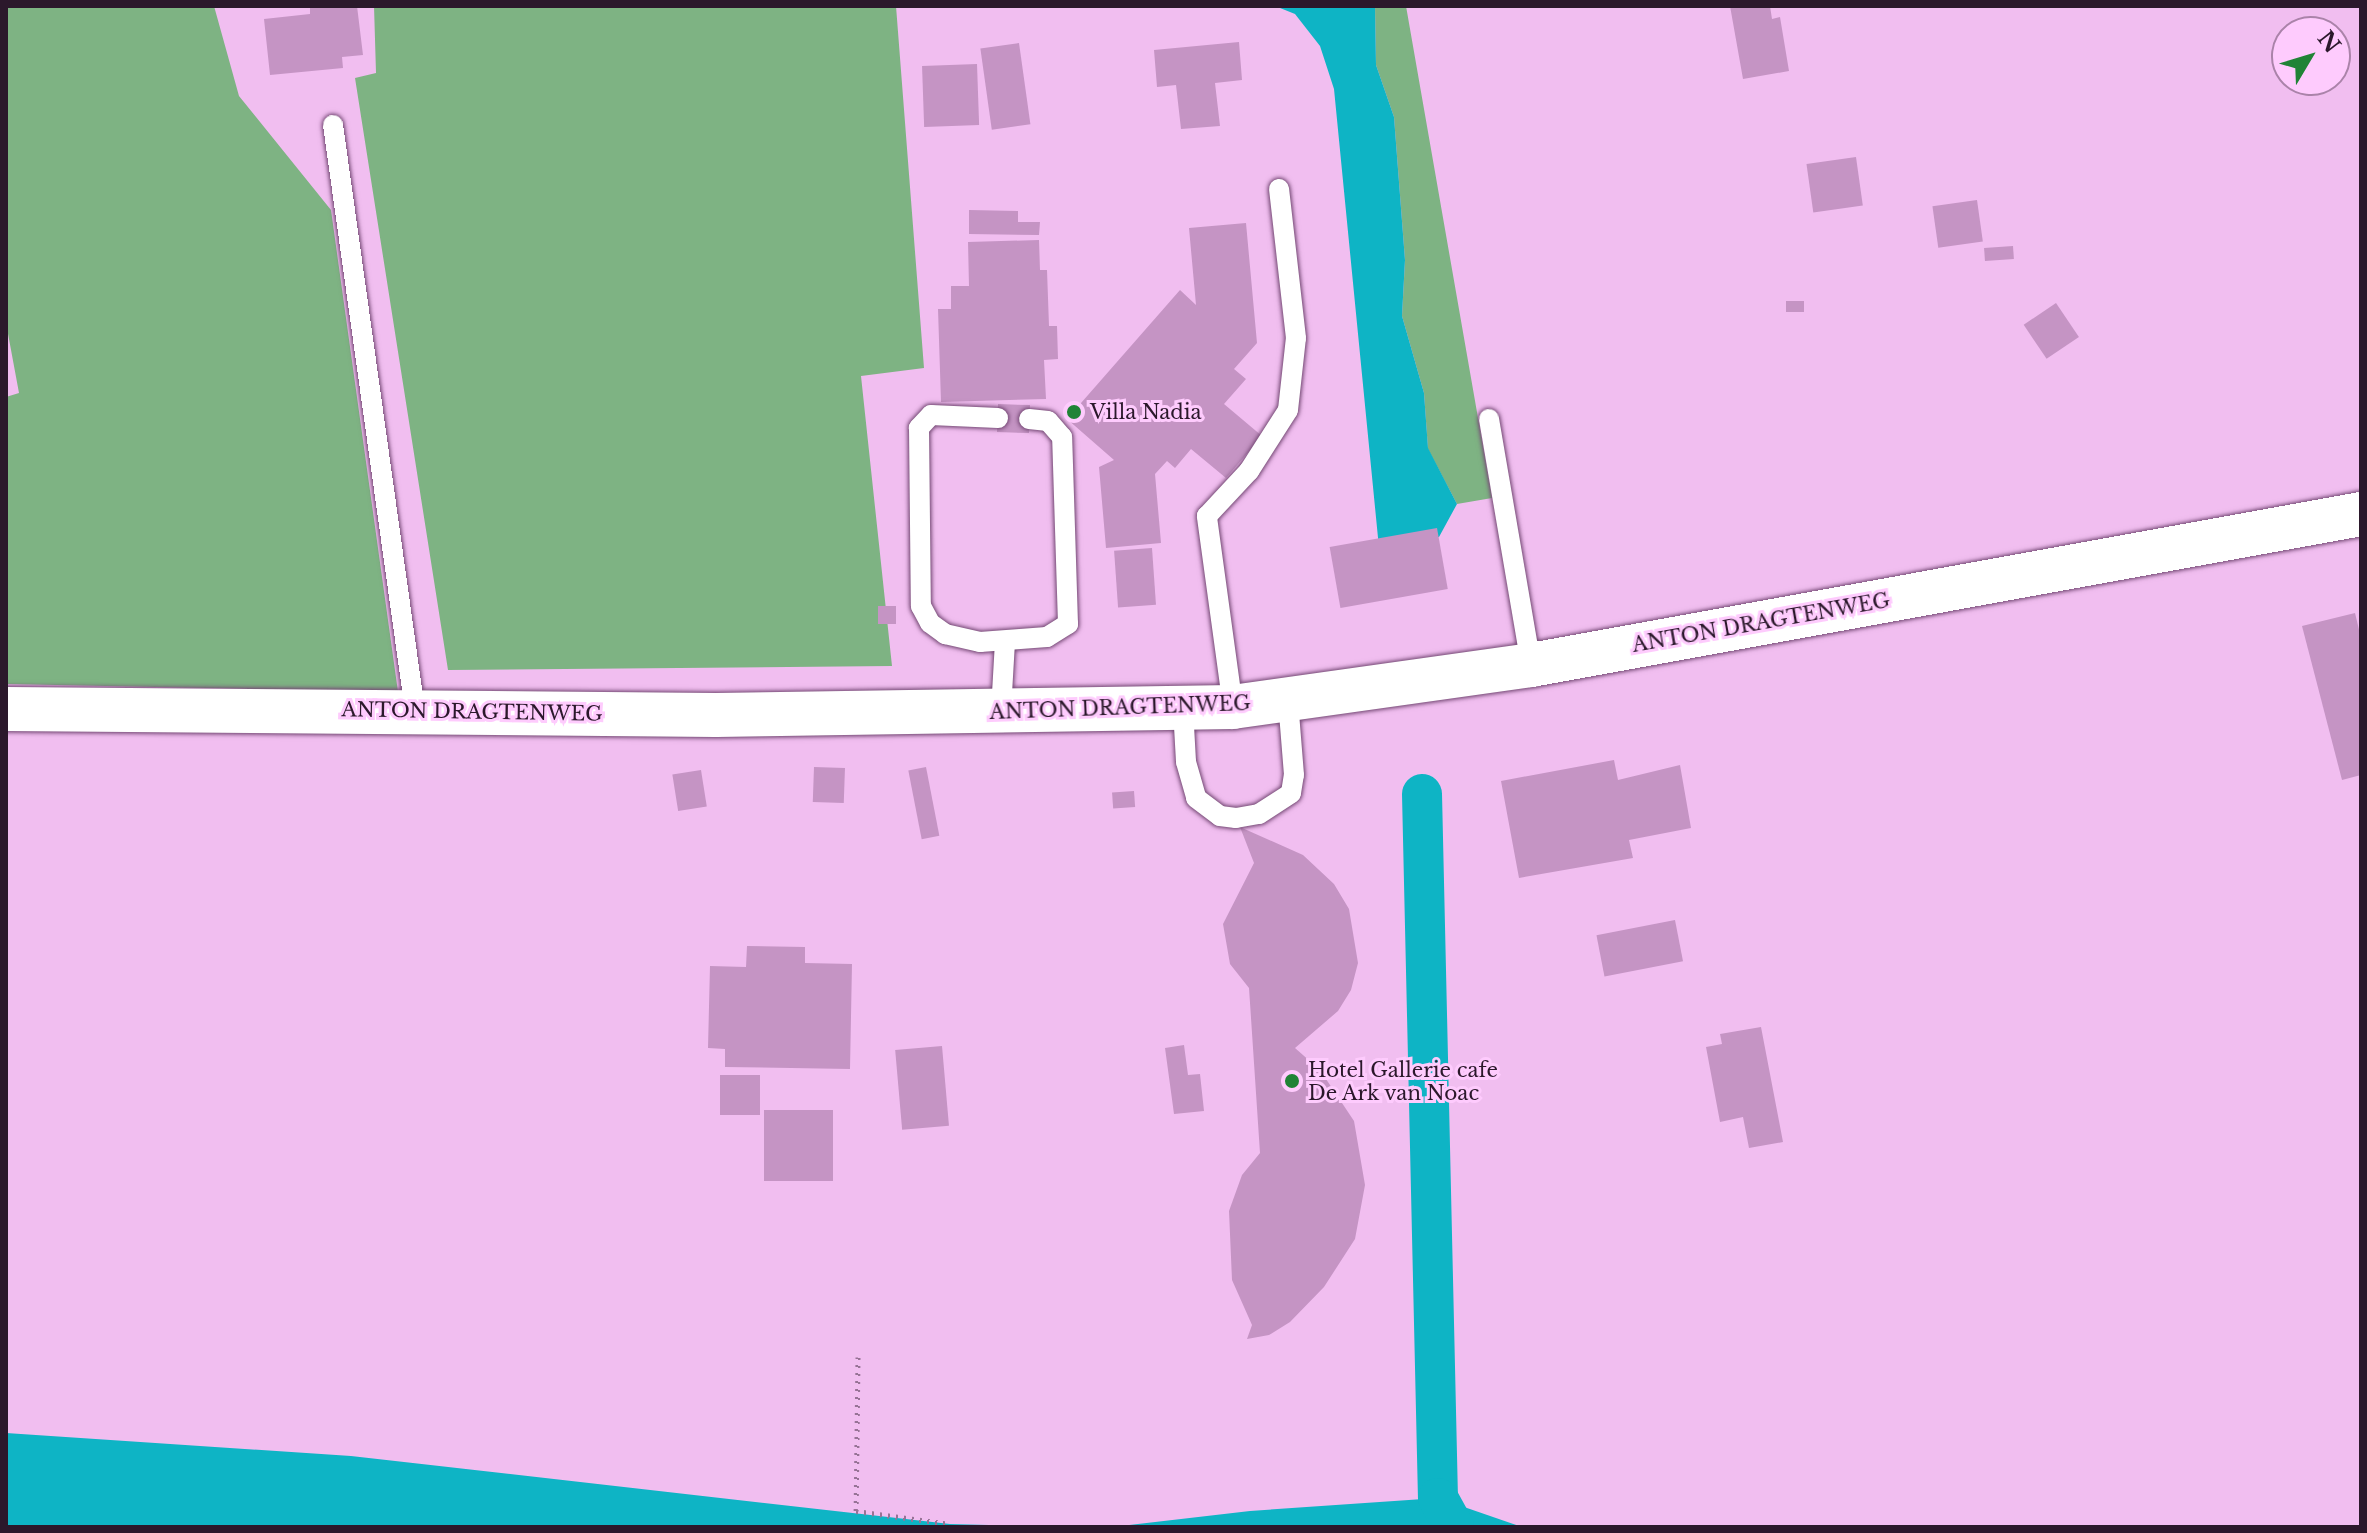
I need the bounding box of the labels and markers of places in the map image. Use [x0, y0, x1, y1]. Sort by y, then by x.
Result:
place label: Villa Nadia [1090, 400, 1202, 424]
marker: Villa Nadia [1065, 403, 1083, 421]
place label: Hotel Gallerie cafe De Ark van Noac [1308, 1058, 1498, 1105]
marker: Hotel Gallerie cafe De Ark van Noac [1283, 1072, 1301, 1090]

